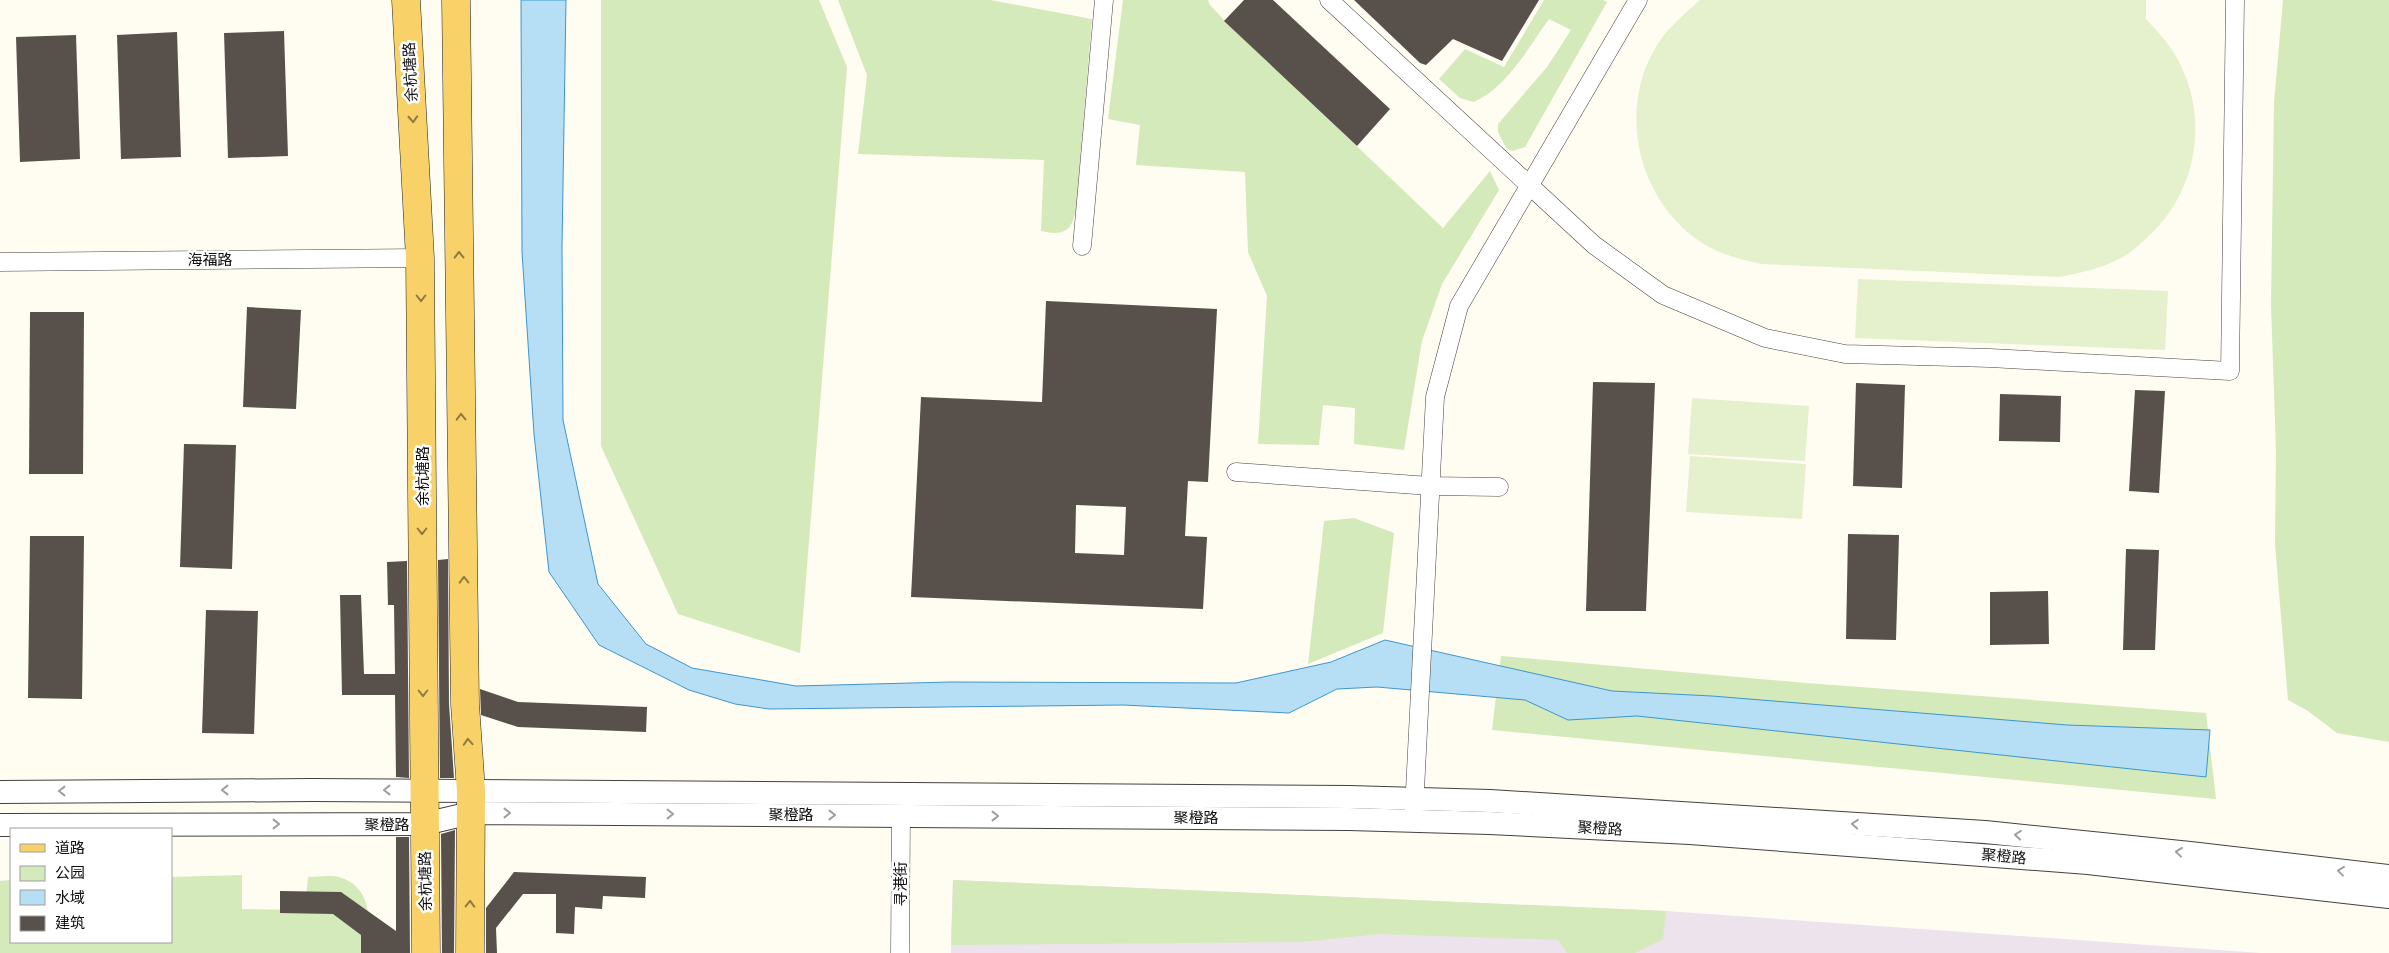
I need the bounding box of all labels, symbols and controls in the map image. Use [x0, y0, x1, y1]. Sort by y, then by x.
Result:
street label: 余杭塘路 [399, 42, 421, 102]
one-way arrow [407, 115, 418, 123]
street label: 海福路 [187, 250, 233, 269]
one-way arrow [454, 250, 465, 258]
one-way arrow [416, 295, 426, 303]
one-way arrow [456, 413, 467, 421]
street label: 余杭塘路 [413, 446, 432, 506]
one-way arrow [417, 528, 427, 535]
one-way arrow [458, 575, 469, 583]
one-way arrow [418, 690, 429, 698]
one-way arrow [462, 738, 473, 746]
one-way arrow [220, 785, 228, 795]
one-way arrow [383, 785, 390, 795]
one-way arrow [58, 786, 66, 796]
street label: 聚橙路 [768, 805, 814, 824]
one-way arrow [504, 808, 511, 818]
street label: 聚橙路 [1173, 808, 1219, 827]
one-way arrow [666, 809, 674, 819]
one-way arrow [828, 809, 836, 820]
one-way arrow [991, 810, 999, 821]
street label: 聚橙路 [364, 815, 410, 834]
street label: 聚橙路 [1577, 817, 1623, 839]
one-way arrow [1851, 818, 1859, 829]
one-way arrow [272, 819, 280, 829]
legend [10, 828, 172, 943]
one-way arrow [2013, 830, 2021, 841]
text: 道路 [55, 838, 85, 857]
street label: 聚橙路 [1981, 845, 2027, 867]
one-way arrow [2175, 846, 2183, 857]
street label: 余杭塘路 [415, 851, 435, 911]
street label: 寻港街 [891, 861, 910, 907]
text: 公园 [55, 863, 85, 882]
one-way arrow [2336, 866, 2344, 877]
text: 水域 [55, 888, 85, 907]
one-way arrow [465, 900, 475, 908]
text: 建筑 [55, 913, 85, 932]

